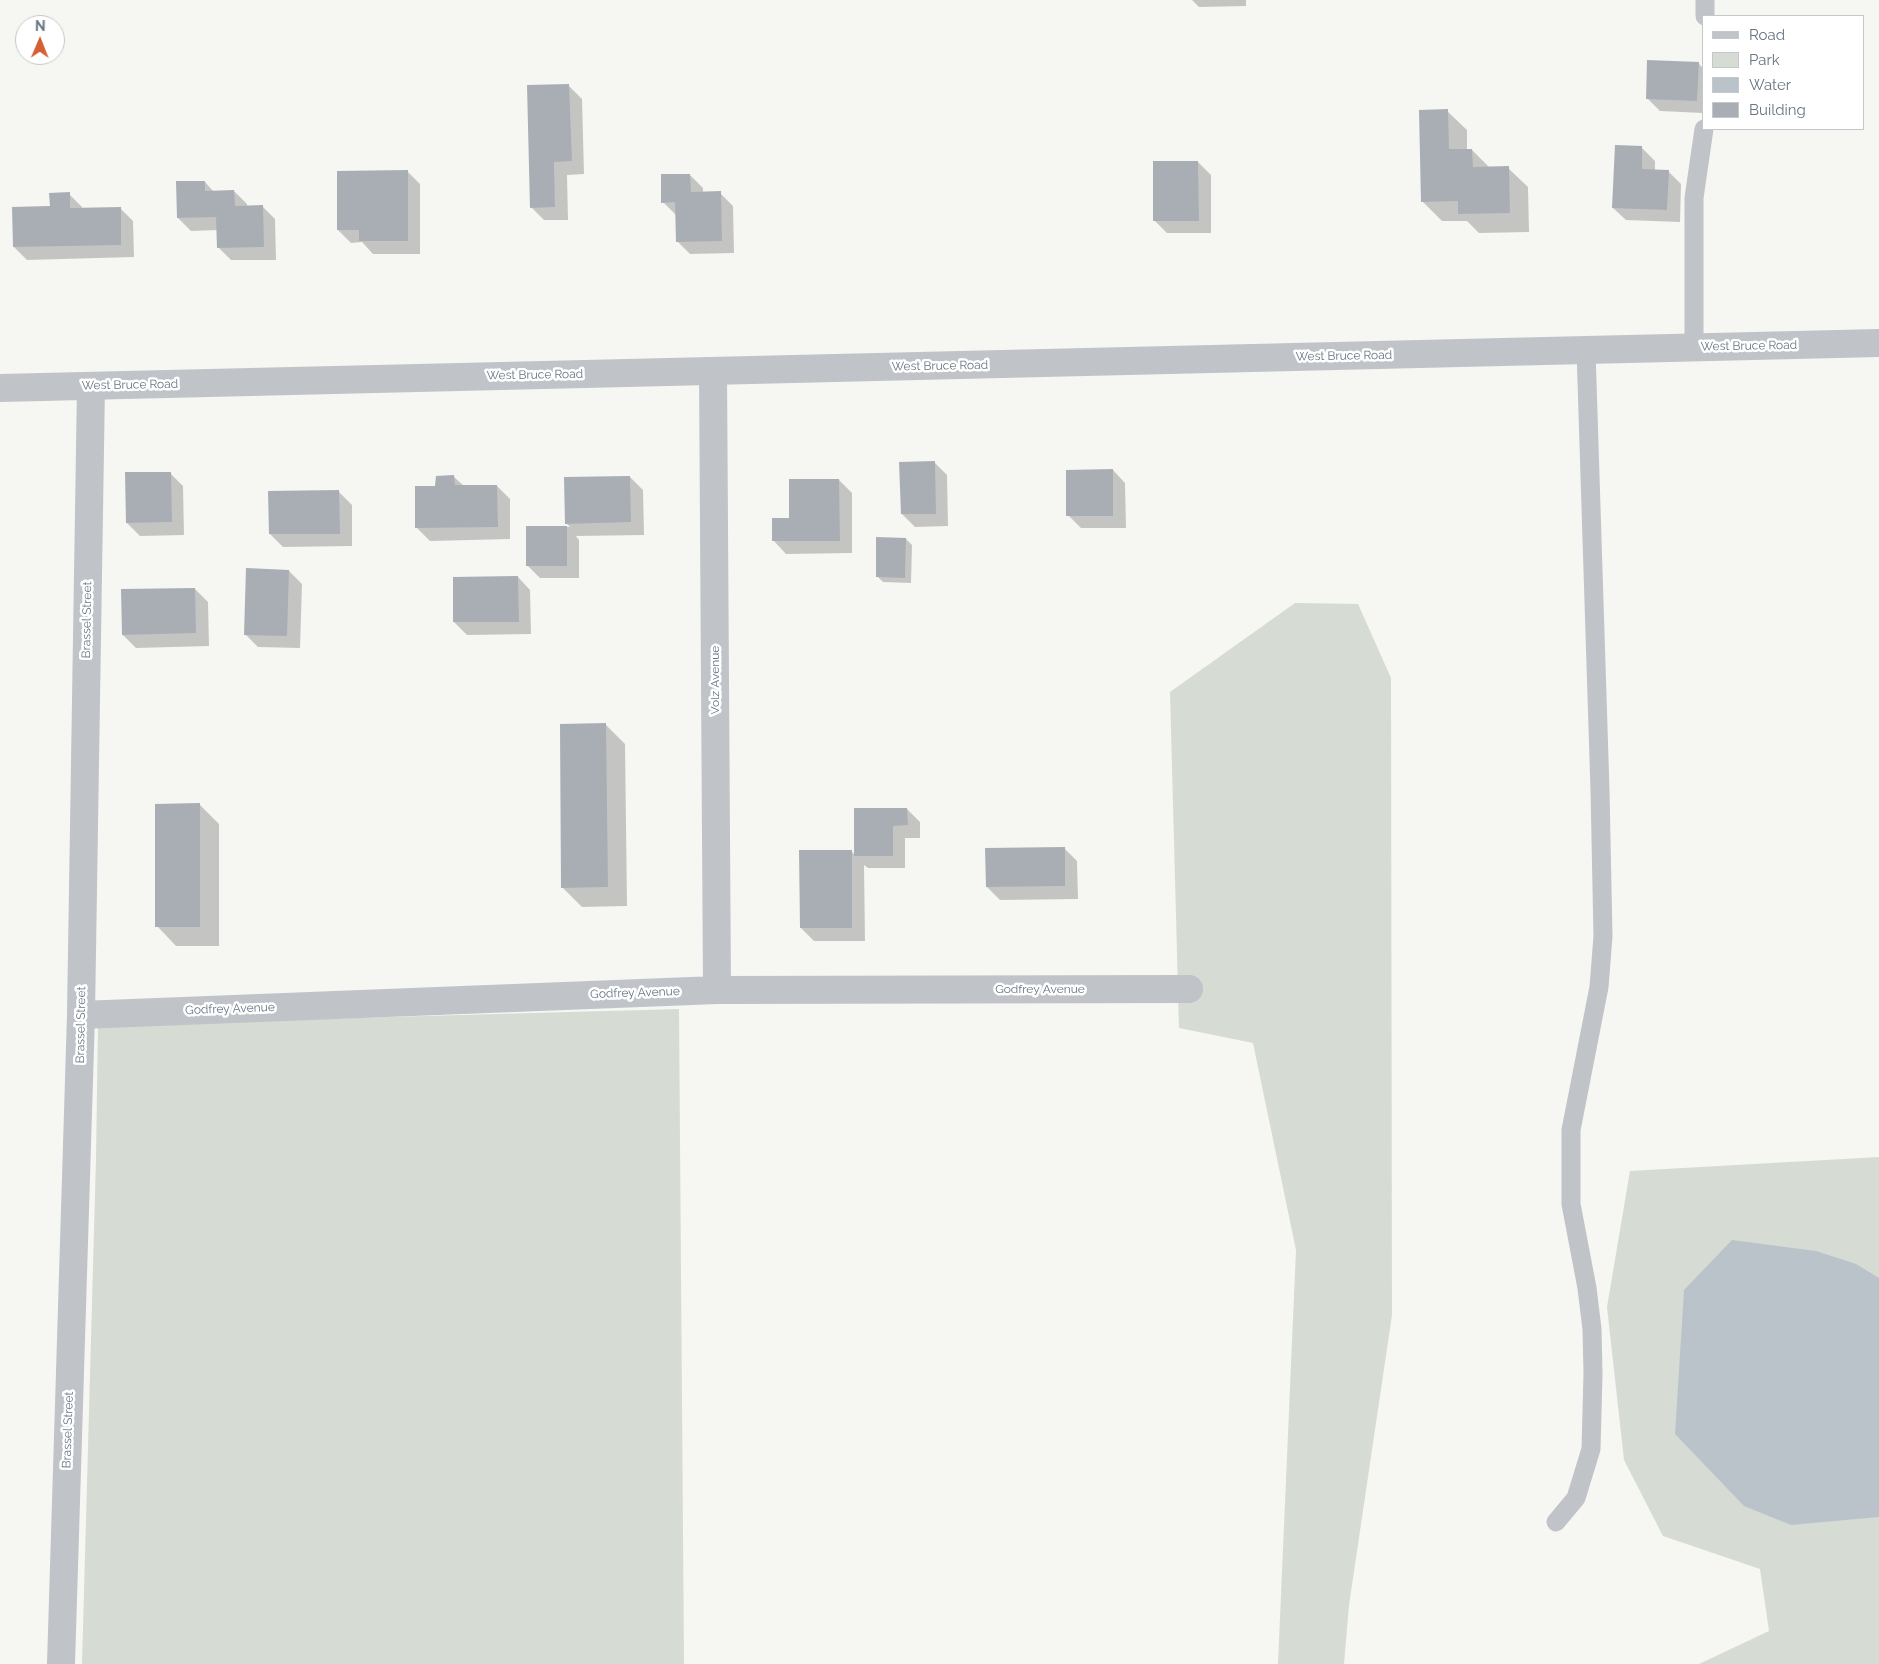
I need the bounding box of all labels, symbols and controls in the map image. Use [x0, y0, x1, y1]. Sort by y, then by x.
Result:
north arrow [15, 15, 65, 65]
legend [1702, 15, 1864, 130]
text: N [35, 18, 46, 34]
text: Road [1749, 26, 1785, 44]
text: Park [1749, 51, 1780, 69]
text: Water [1749, 76, 1791, 94]
text: Building [1749, 101, 1806, 119]
street label: West Bruce Road [1701, 338, 1797, 354]
street label: West Bruce Road [1296, 348, 1392, 364]
street label: West Bruce Road [892, 358, 988, 374]
street label: West Bruce Road [487, 367, 583, 383]
street label: West Bruce Road [82, 377, 178, 393]
street label: Brassel Street [79, 581, 95, 659]
street label: Volz Avenue [708, 646, 722, 714]
street label: Godfrey Avenue [995, 982, 1085, 996]
street label: Godfrey Avenue [590, 984, 680, 1002]
street label: Brassel Street [73, 986, 89, 1064]
street label: Godfrey Avenue [185, 1000, 275, 1018]
street label: Brassel Street [59, 1391, 77, 1469]

